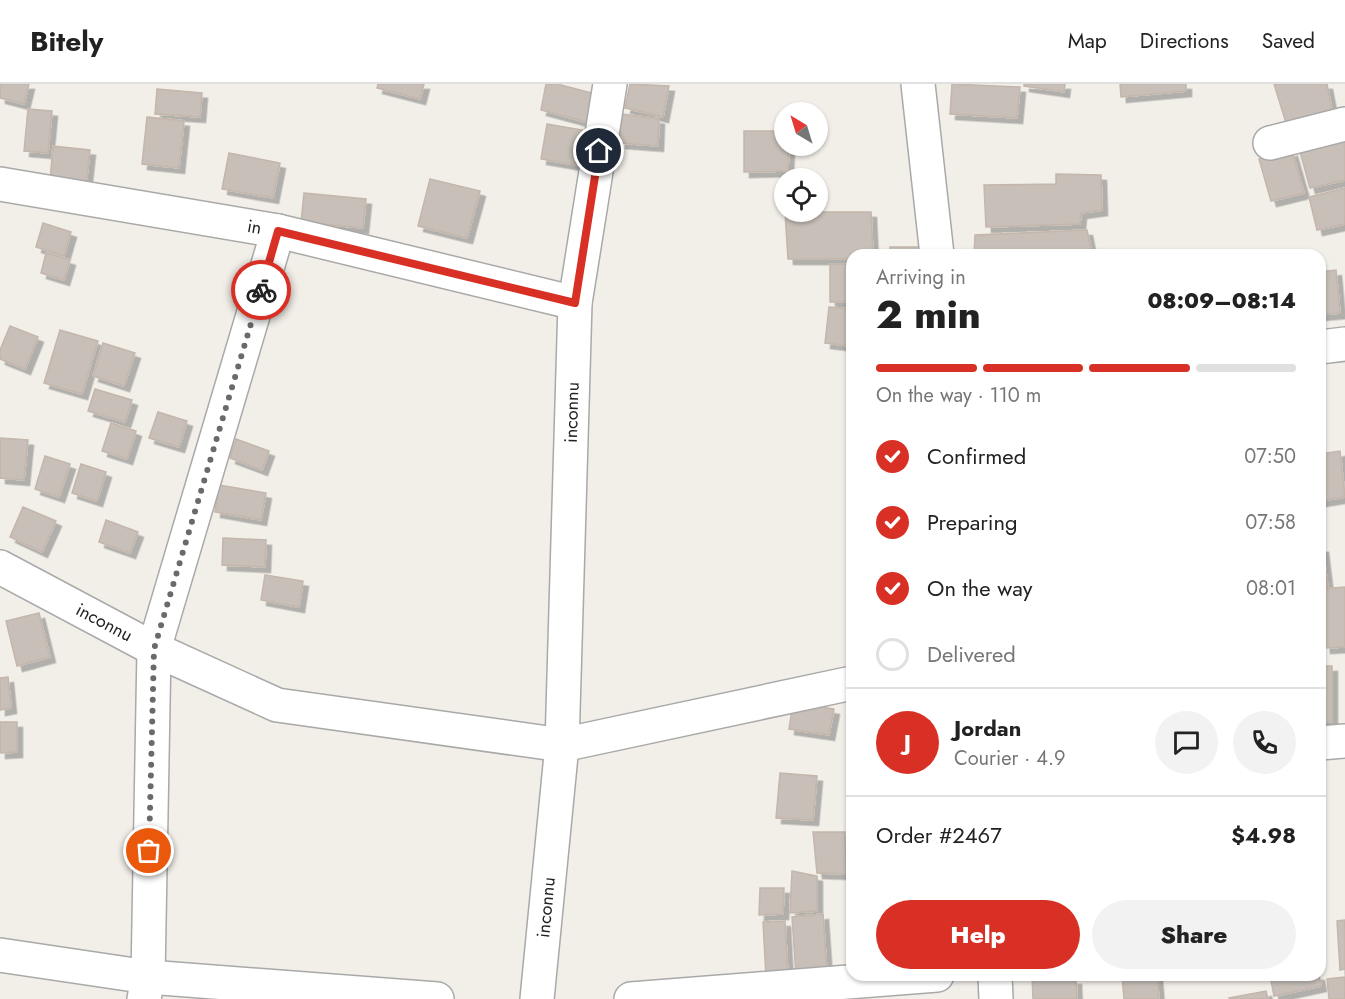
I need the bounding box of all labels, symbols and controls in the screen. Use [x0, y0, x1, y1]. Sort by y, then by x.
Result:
text: Bitely [30, 21, 103, 62]
text: Map [1068, 26, 1107, 56]
text: Directions [1140, 26, 1229, 56]
text: Saved [1262, 26, 1315, 56]
north arrow [774, 102, 828, 156]
map controls [774, 102, 828, 222]
pin [573, 125, 624, 176]
icon: home [582, 134, 615, 167]
button: locate [774, 168, 828, 222]
street label: in [245, 213, 264, 241]
courier [231, 260, 291, 320]
text: Arriving in [876, 263, 966, 292]
icon: bike [245, 274, 278, 307]
text: 08:09–08:14 [1147, 284, 1296, 316]
text: 2 min [876, 286, 981, 343]
text: On the way · 110 m [876, 381, 1041, 410]
street label: inconnu [558, 382, 586, 443]
icon: check [876, 440, 909, 473]
text: Confirmed [927, 440, 1026, 472]
text: 07:50 [1244, 442, 1296, 471]
icon: check [876, 506, 909, 539]
text: Preparing [927, 506, 1018, 538]
text: 07:58 [1245, 508, 1296, 537]
icon: check [876, 572, 909, 605]
text: On the way [927, 572, 1032, 604]
text: 08:01 [1246, 574, 1296, 603]
street label: inconnu [71, 597, 137, 648]
text: Delivered [927, 638, 1016, 670]
button: chat [1155, 711, 1218, 774]
button: phone [1233, 711, 1296, 774]
text: Jordan [954, 712, 1021, 744]
text: J [904, 726, 911, 758]
text: Courier · 4.9 [954, 744, 1066, 773]
text: Order #2467 [876, 819, 1002, 851]
text: $4.98 [1231, 819, 1296, 851]
pin [123, 825, 174, 876]
icon: bag [132, 834, 165, 867]
street label: inconnu [530, 876, 562, 939]
button: Help [876, 900, 1080, 969]
button: Share [1092, 900, 1296, 969]

